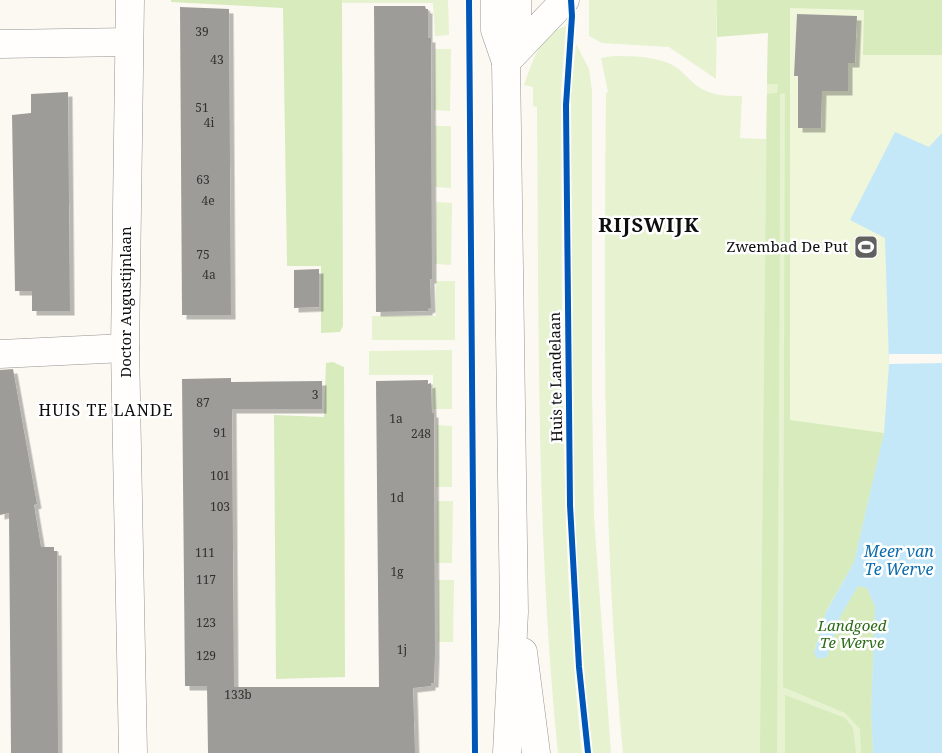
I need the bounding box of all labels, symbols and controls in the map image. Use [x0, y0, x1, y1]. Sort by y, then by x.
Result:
house number: 39 [195, 23, 209, 40]
house number: 43 [210, 51, 224, 68]
house number: 51 [195, 99, 209, 116]
house number: 4i [204, 114, 214, 131]
house number: 63 [196, 171, 210, 188]
house number: 4e [201, 192, 215, 209]
district label: RIJSWIJK [598, 211, 700, 238]
street label: Doctor Augustijnlaan [115, 226, 135, 378]
sports icon: Zwembad De Put [853, 234, 879, 260]
place label: Zwembad De Put [727, 236, 848, 256]
house number: 75 [196, 246, 210, 263]
house number: 4a [202, 266, 216, 283]
street label: Huis te Landelaan [544, 312, 566, 442]
house number: 3 [312, 386, 319, 403]
house number: 87 [196, 394, 210, 411]
district label: HUIS TE LANDE [39, 399, 173, 421]
house number: 1a [389, 410, 403, 427]
house number: 91 [213, 424, 227, 441]
house number: 248 [411, 425, 431, 442]
house number: 101 [210, 467, 230, 484]
house number: 1d [390, 489, 405, 506]
house number: 103 [210, 498, 230, 515]
water label: Meer van Te Werve [863, 540, 934, 580]
house number: 111 [195, 544, 215, 561]
house number: 1g [390, 563, 404, 580]
house number: 117 [196, 571, 216, 588]
house number: 123 [196, 614, 216, 631]
park label: Landgoed Te Werve [817, 615, 887, 652]
house number: 1j [397, 641, 407, 658]
house number: 129 [196, 647, 216, 664]
house number: 133b [224, 686, 252, 703]

